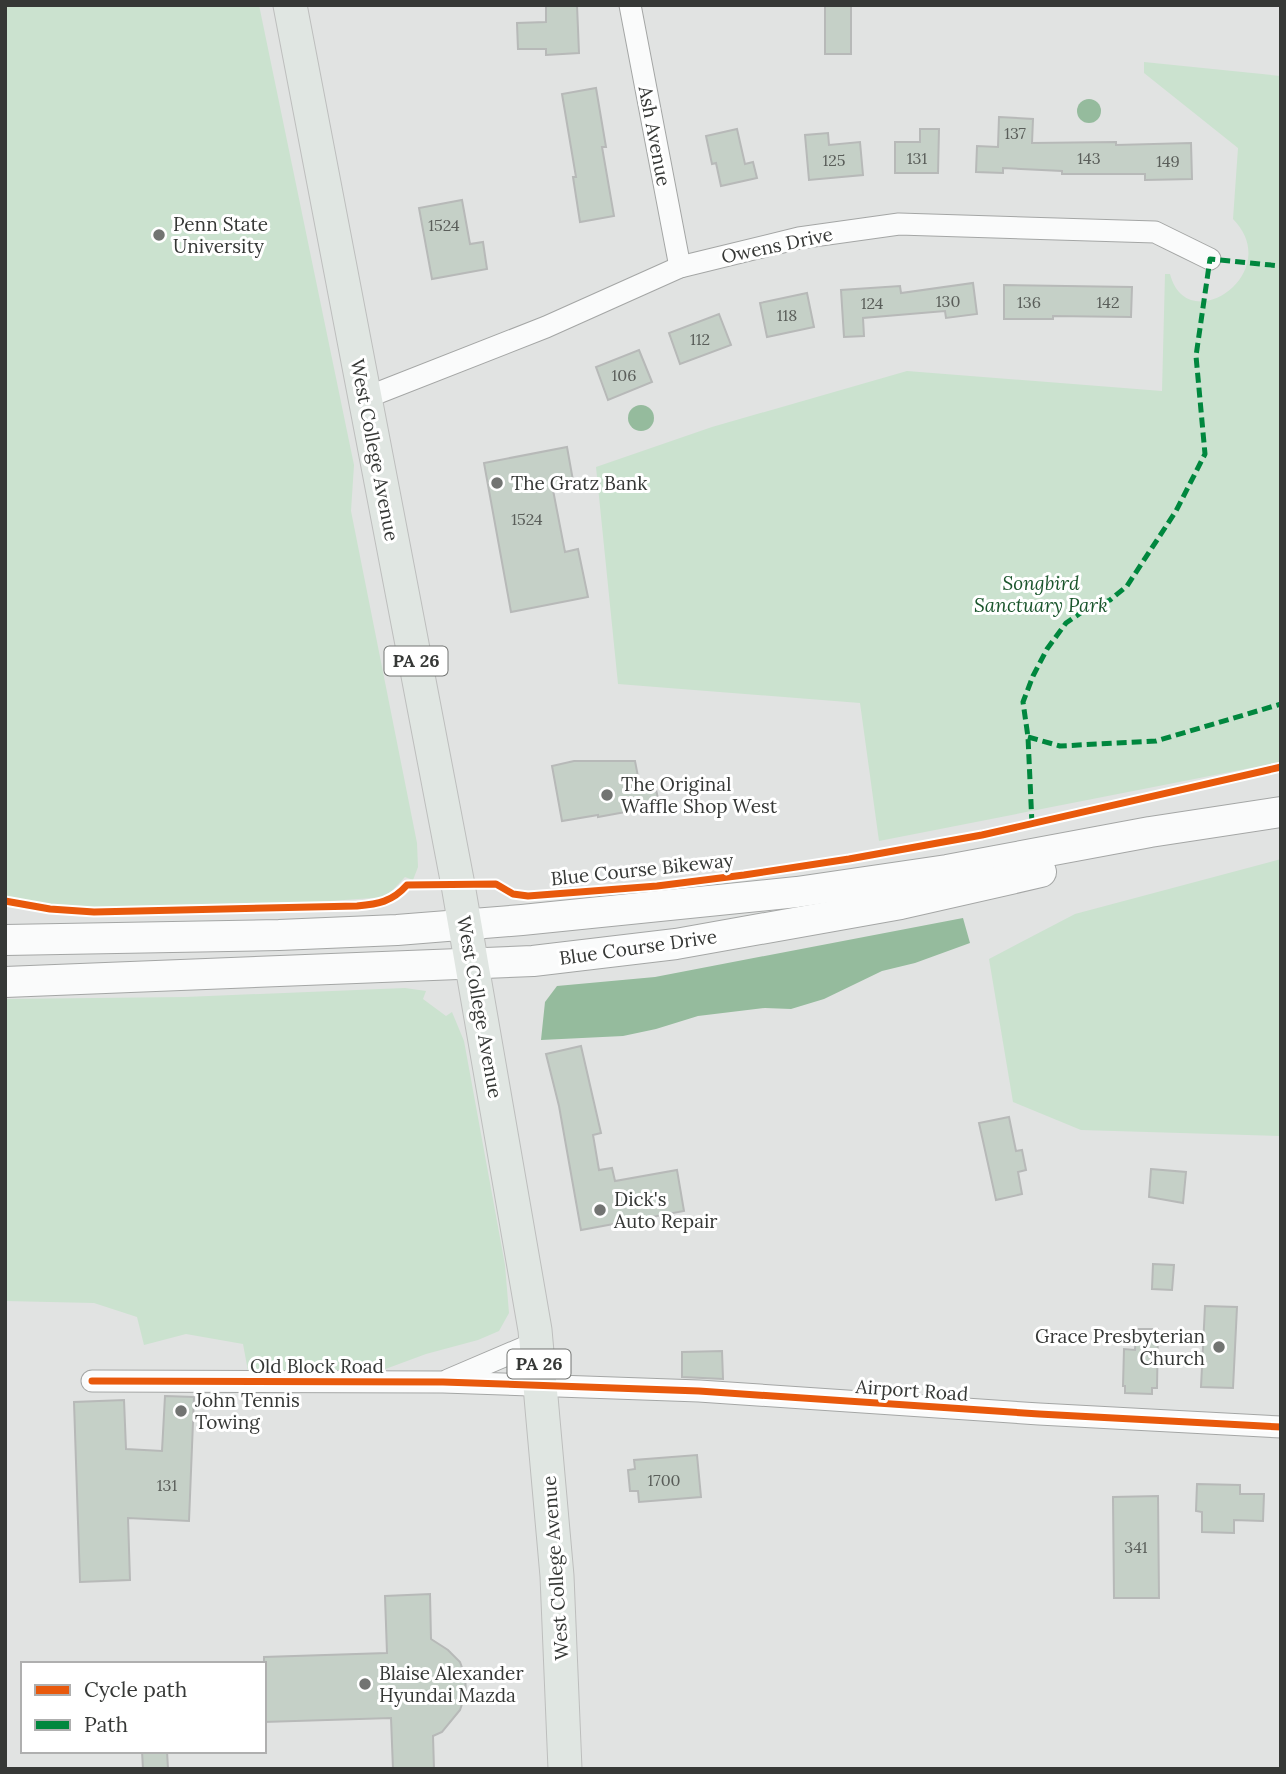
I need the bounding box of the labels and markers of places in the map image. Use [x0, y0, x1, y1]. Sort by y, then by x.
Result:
place label: Penn State University [173, 212, 268, 258]
marker: Penn State University [151, 227, 167, 243]
place label: The Gratz Bank [511, 471, 648, 495]
marker: The Gratz Bank [489, 475, 505, 491]
place label: The Original Waffle Shop West [621, 772, 778, 818]
marker: The Original Waffle Shop West [599, 787, 615, 803]
place label: Dick's Auto Repair [613, 1187, 718, 1233]
marker: Dick's Auto Repair [592, 1202, 608, 1218]
place label: Grace Presbyterian Church [1035, 1324, 1205, 1370]
marker: Grace Presbyterian Church [1211, 1339, 1227, 1355]
place label: John Tennis Towing [194, 1388, 300, 1434]
marker: John Tennis Towing [173, 1403, 189, 1419]
place label: Blaise Alexander Hyundai Mazda [379, 1661, 524, 1707]
marker: Blaise Alexander Hyundai Mazda [357, 1676, 373, 1692]

